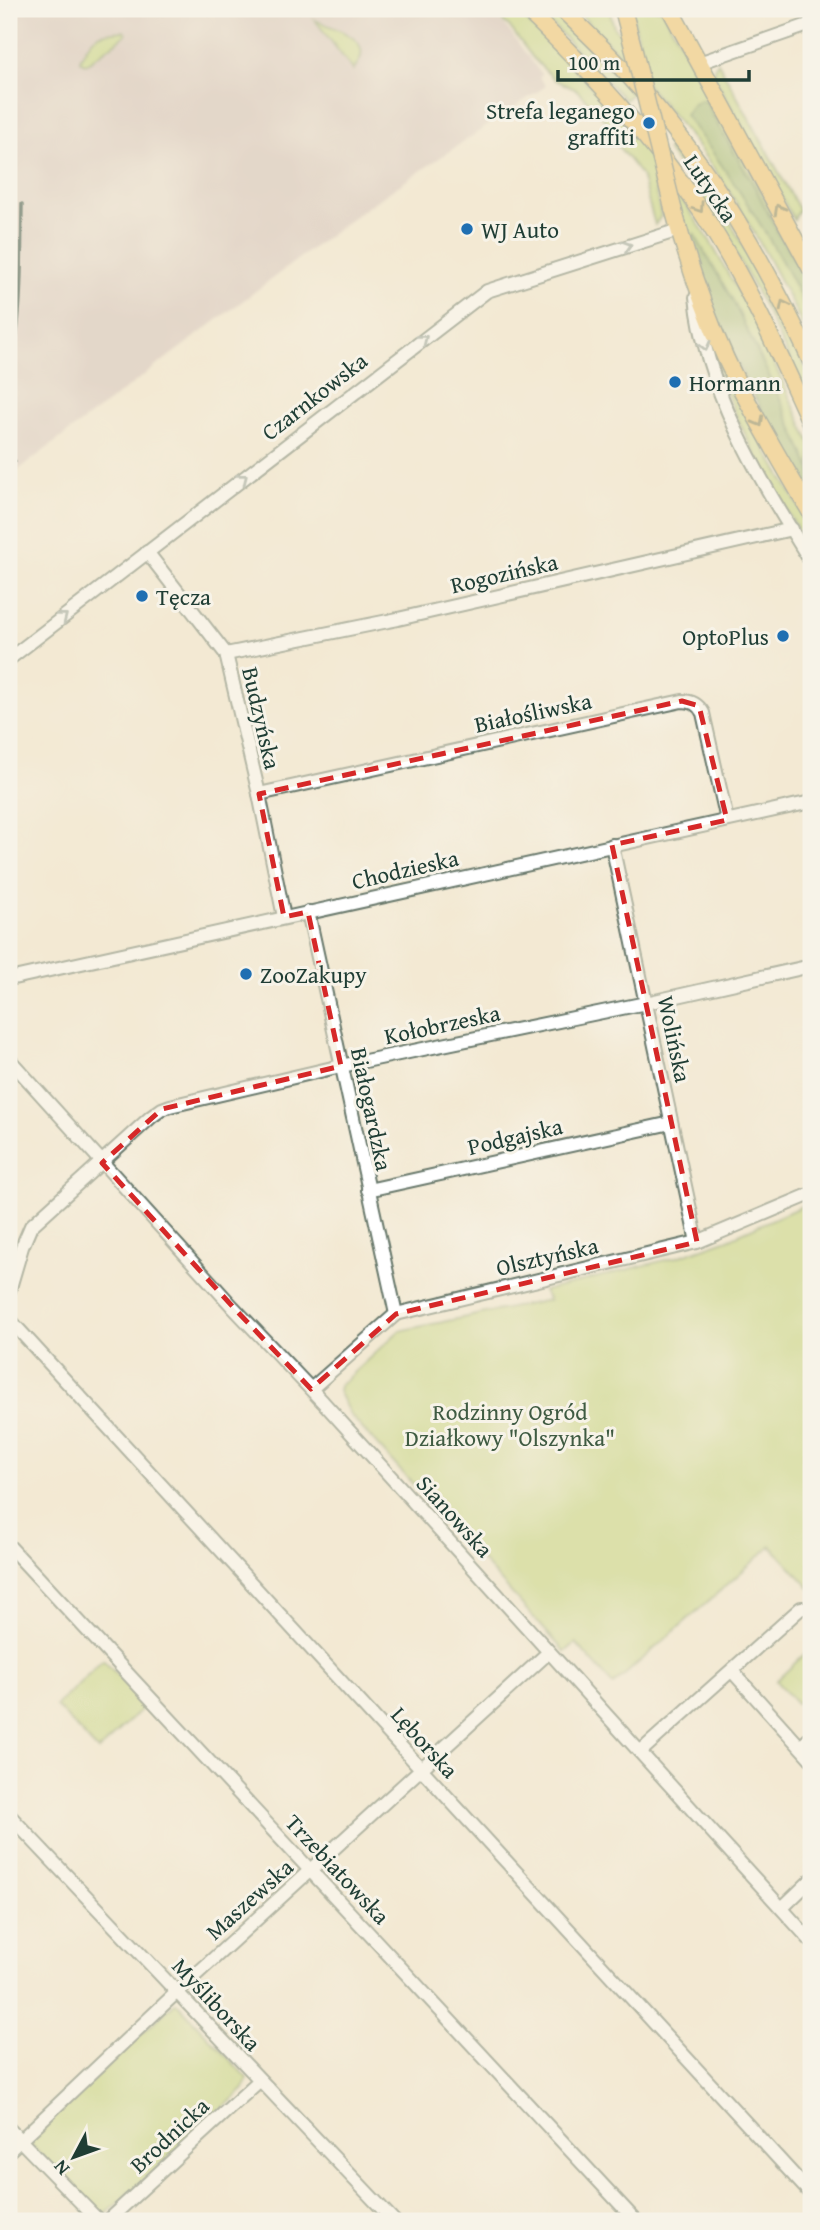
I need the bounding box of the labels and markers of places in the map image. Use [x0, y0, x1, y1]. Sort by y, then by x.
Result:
place label: Strefa leganego graffiti [486, 94, 635, 153]
marker: Strefa leganego graffiti [641, 115, 657, 131]
place label: WJ Auto [481, 213, 559, 246]
marker: WJ Auto [459, 221, 475, 237]
place label: Hormann [689, 366, 781, 399]
marker: Hormann [667, 374, 683, 390]
place label: Tęcza [156, 580, 211, 613]
marker: Tęcza [134, 588, 150, 604]
place label: OptoPlus [682, 620, 769, 653]
marker: OptoPlus [775, 628, 791, 644]
place label: ZooZakupy [260, 958, 367, 991]
marker: ZooZakupy [238, 966, 254, 982]

